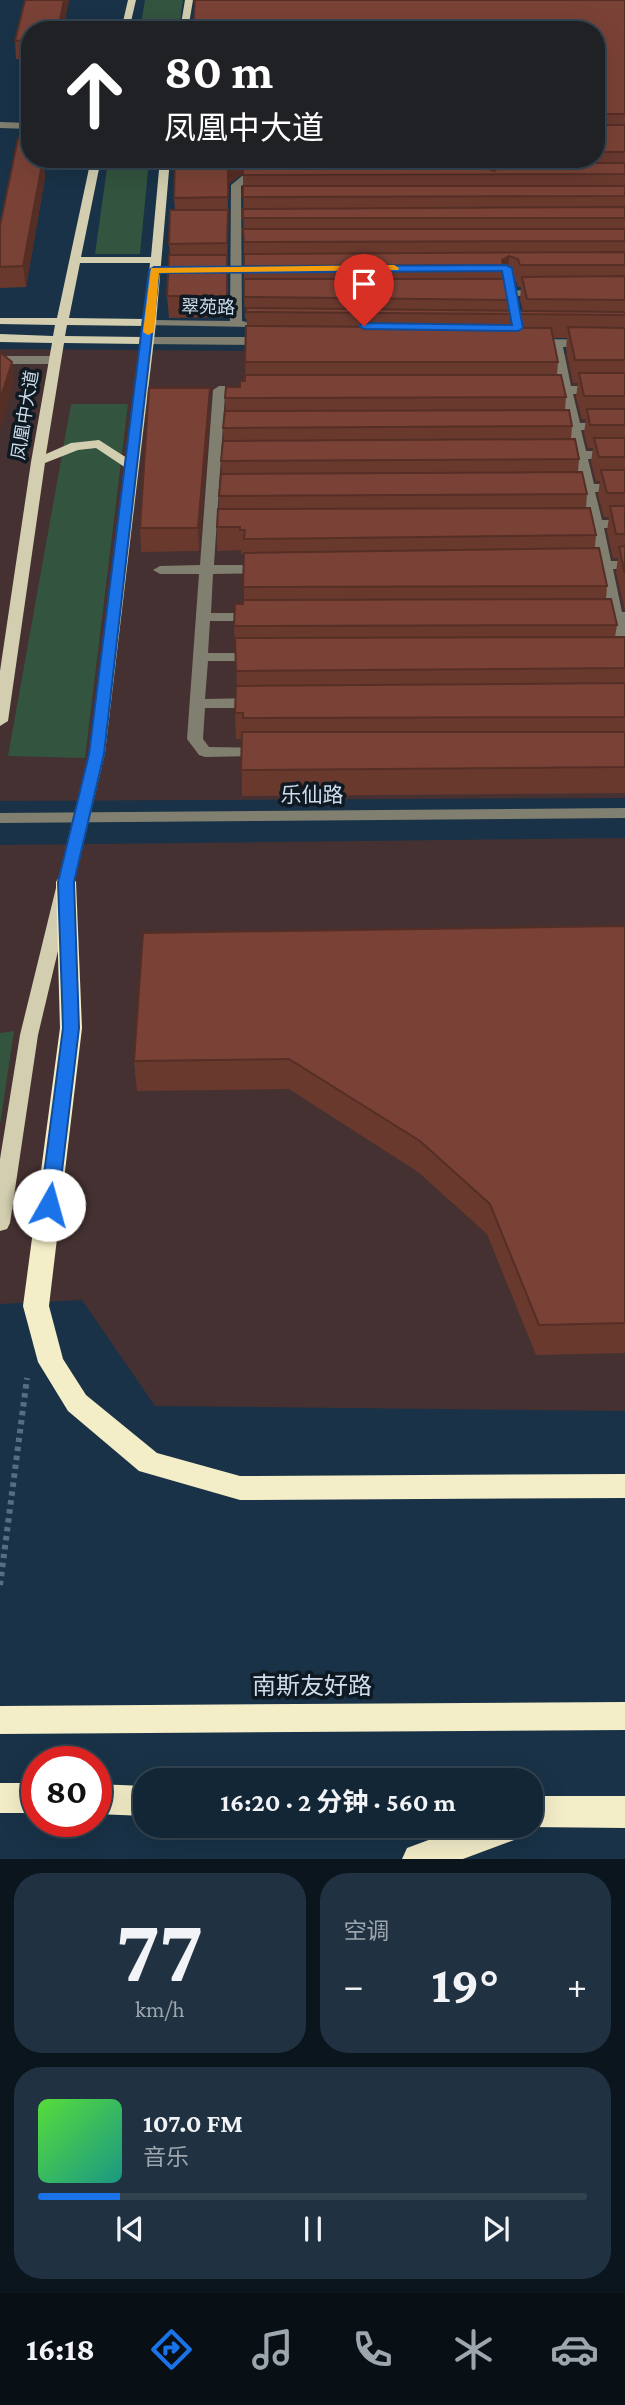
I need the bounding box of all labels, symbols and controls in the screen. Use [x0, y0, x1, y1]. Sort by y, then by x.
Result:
text: 80 m [164, 44, 273, 99]
icon: ahead [49, 49, 140, 140]
text: 凤凰中大道 [164, 110, 324, 146]
pin [334, 254, 394, 326]
icon: arrive [345, 265, 383, 303]
street label: 翠苑路 [181, 297, 235, 317]
street label: 凤凰中大道 [8, 369, 42, 461]
street label: 乐仙路 [281, 783, 344, 807]
position arrow [12, 1168, 86, 1242]
street label: 南斯友好路 [252, 1672, 372, 1699]
speed limit sign: 80 [21, 1746, 112, 1837]
text: 16:20 · 2 分钟 · 560 m [220, 1788, 456, 1817]
text: 77 [116, 1899, 203, 2001]
text: 空调 [344, 1918, 390, 1944]
text: 19° [431, 1955, 499, 2013]
text: − [344, 1964, 364, 2006]
text: + [567, 1964, 587, 2006]
text: km/h [135, 1996, 185, 2022]
text: 107.0 FM [143, 2109, 243, 2138]
text: 音乐 [143, 2144, 189, 2170]
icon: previous [111, 2210, 149, 2248]
icon: pause [294, 2210, 332, 2248]
icon: next [477, 2210, 515, 2248]
icon: directions [147, 2325, 196, 2374]
icon: music [248, 2325, 297, 2374]
icon: phone [348, 2325, 397, 2374]
icon: climate [449, 2325, 498, 2374]
icon: car [550, 2325, 599, 2374]
text: 16:18 [26, 2331, 95, 2367]

